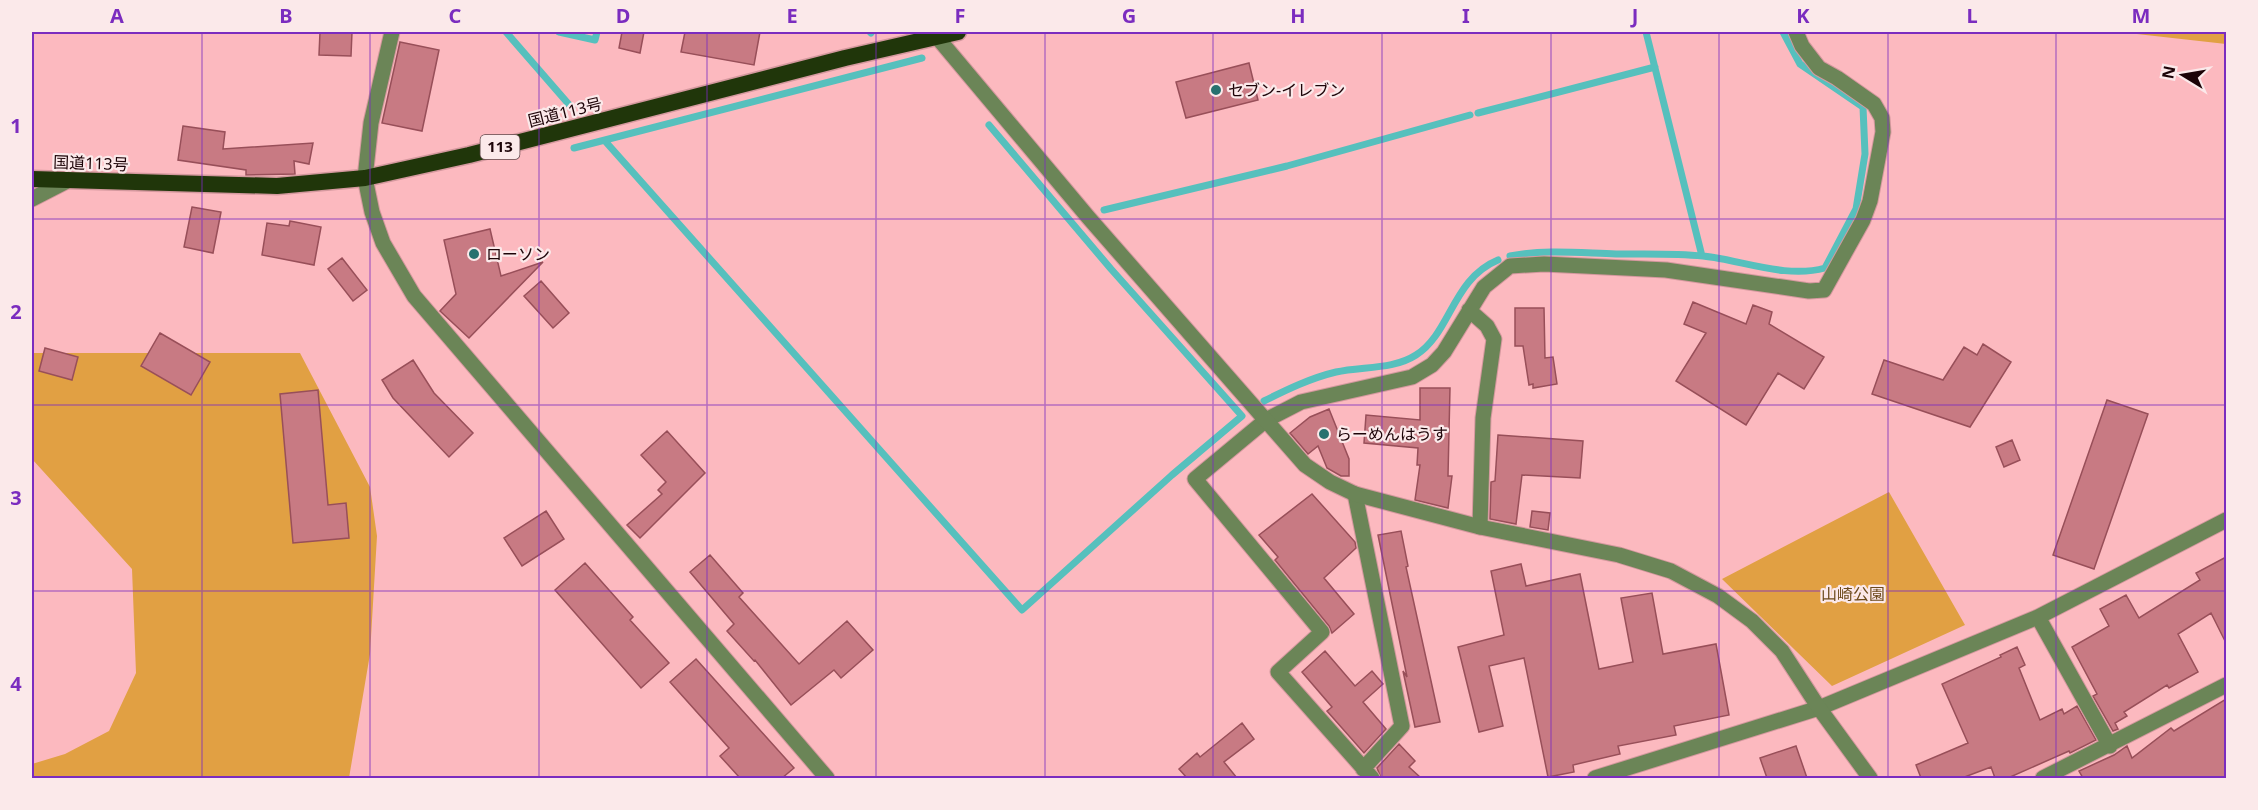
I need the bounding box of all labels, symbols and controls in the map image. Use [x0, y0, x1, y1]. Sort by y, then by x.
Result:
text: A [110, 2, 124, 29]
text: B [279, 2, 293, 29]
text: C [449, 2, 462, 29]
text: D [616, 2, 630, 29]
text: E [786, 2, 798, 29]
text: F [955, 2, 965, 29]
text: G [1122, 2, 1136, 29]
text: H [1290, 2, 1306, 29]
text: I [1462, 2, 1470, 29]
text: J [1630, 2, 1638, 29]
text: K [1796, 2, 1810, 29]
text: L [1966, 2, 1978, 29]
text: M [2132, 2, 2150, 29]
north arrow [2153, 45, 2213, 105]
text: N [2156, 64, 2180, 81]
place label: セブン-イレブン [1228, 79, 1345, 101]
marker: セブン-イレブン [1209, 83, 1223, 97]
street label: 国道113号 [526, 92, 604, 132]
text: 1 [10, 112, 22, 139]
road number: 113 [480, 135, 520, 159]
street label: 国道113号 [53, 151, 129, 175]
place label: ローソン [486, 243, 550, 265]
marker: ローソン [467, 247, 481, 261]
text: 2 [10, 298, 22, 325]
place label: らーめんはうす [1336, 423, 1448, 445]
marker: らーめんはうす [1317, 427, 1331, 441]
text: 3 [10, 484, 22, 511]
park label: 山崎公園 [1821, 583, 1885, 605]
text: 4 [10, 670, 22, 697]

